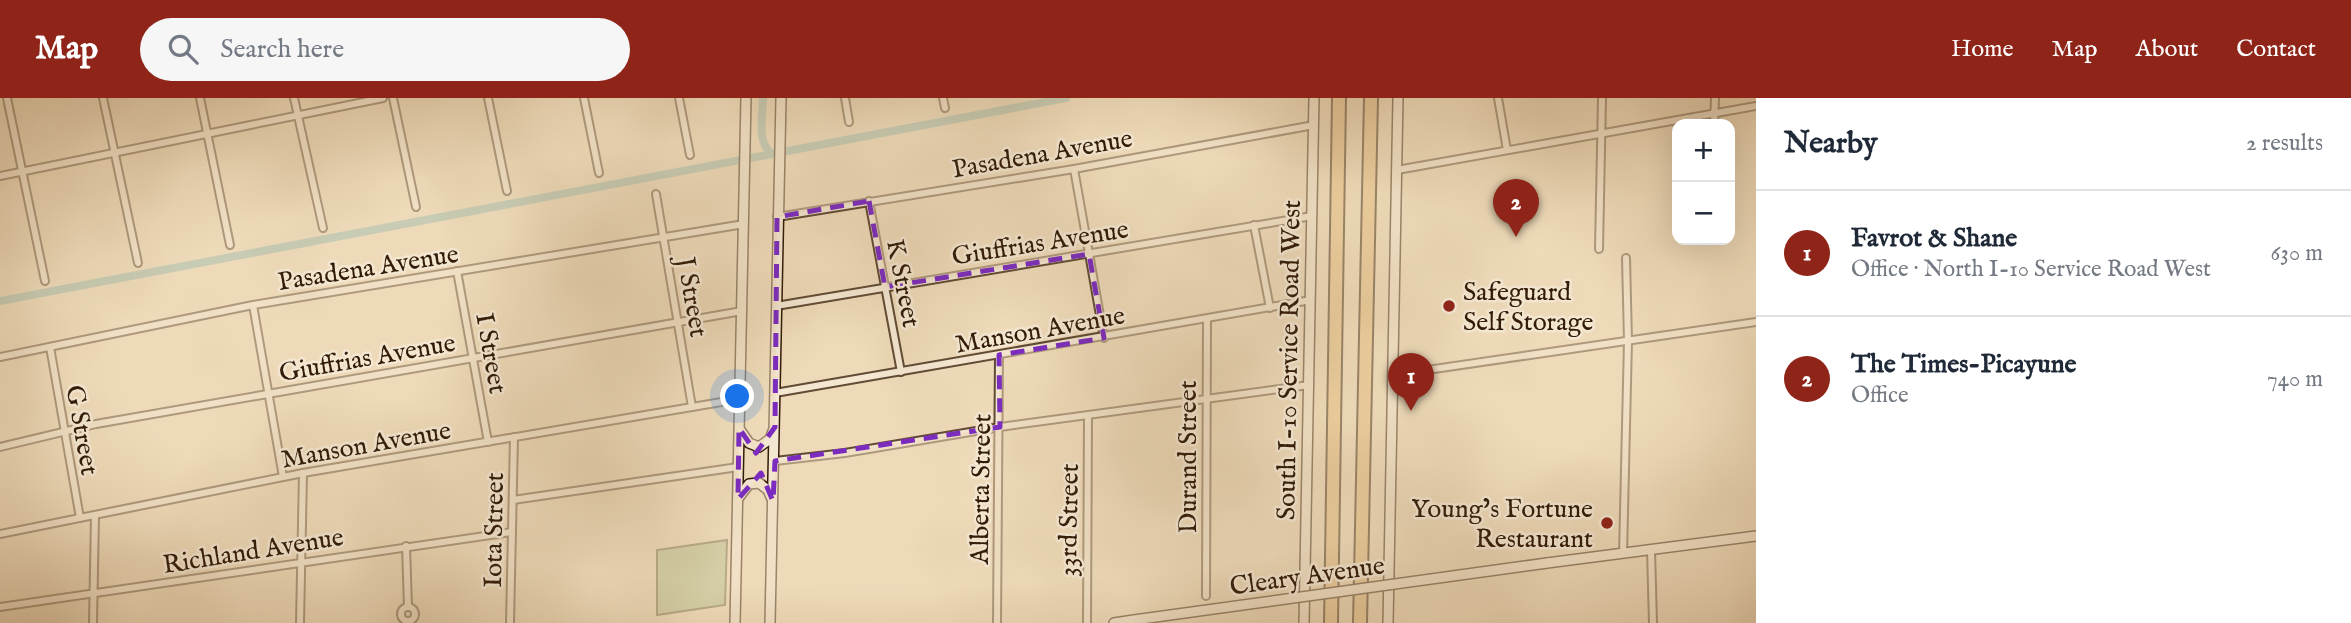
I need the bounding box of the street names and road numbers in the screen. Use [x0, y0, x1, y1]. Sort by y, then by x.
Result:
street label: Pasadena Avenue [950, 122, 1135, 187]
street label: South I-10 Service Road West [1270, 200, 1309, 520]
street label: Giuffrias Avenue [950, 213, 1131, 274]
street label: K Street [878, 236, 927, 330]
street label: Pasadena Avenue [276, 238, 461, 299]
street label: J Street [668, 252, 715, 340]
street label: Manson Avenue [953, 299, 1128, 362]
street label: I Street [467, 310, 514, 396]
street label: Giuffrias Avenue [277, 327, 458, 390]
street label: Durand Street [1172, 380, 1205, 534]
street label: G Street [57, 383, 106, 478]
street label: Alberta Street [964, 413, 999, 566]
street label: Manson Avenue [279, 414, 454, 477]
street label: 33rd Street [1052, 463, 1087, 577]
street label: Iota Street [477, 472, 512, 588]
street label: Richland Avenue [160, 521, 346, 582]
street label: Cleary Avenue [1228, 549, 1387, 604]

